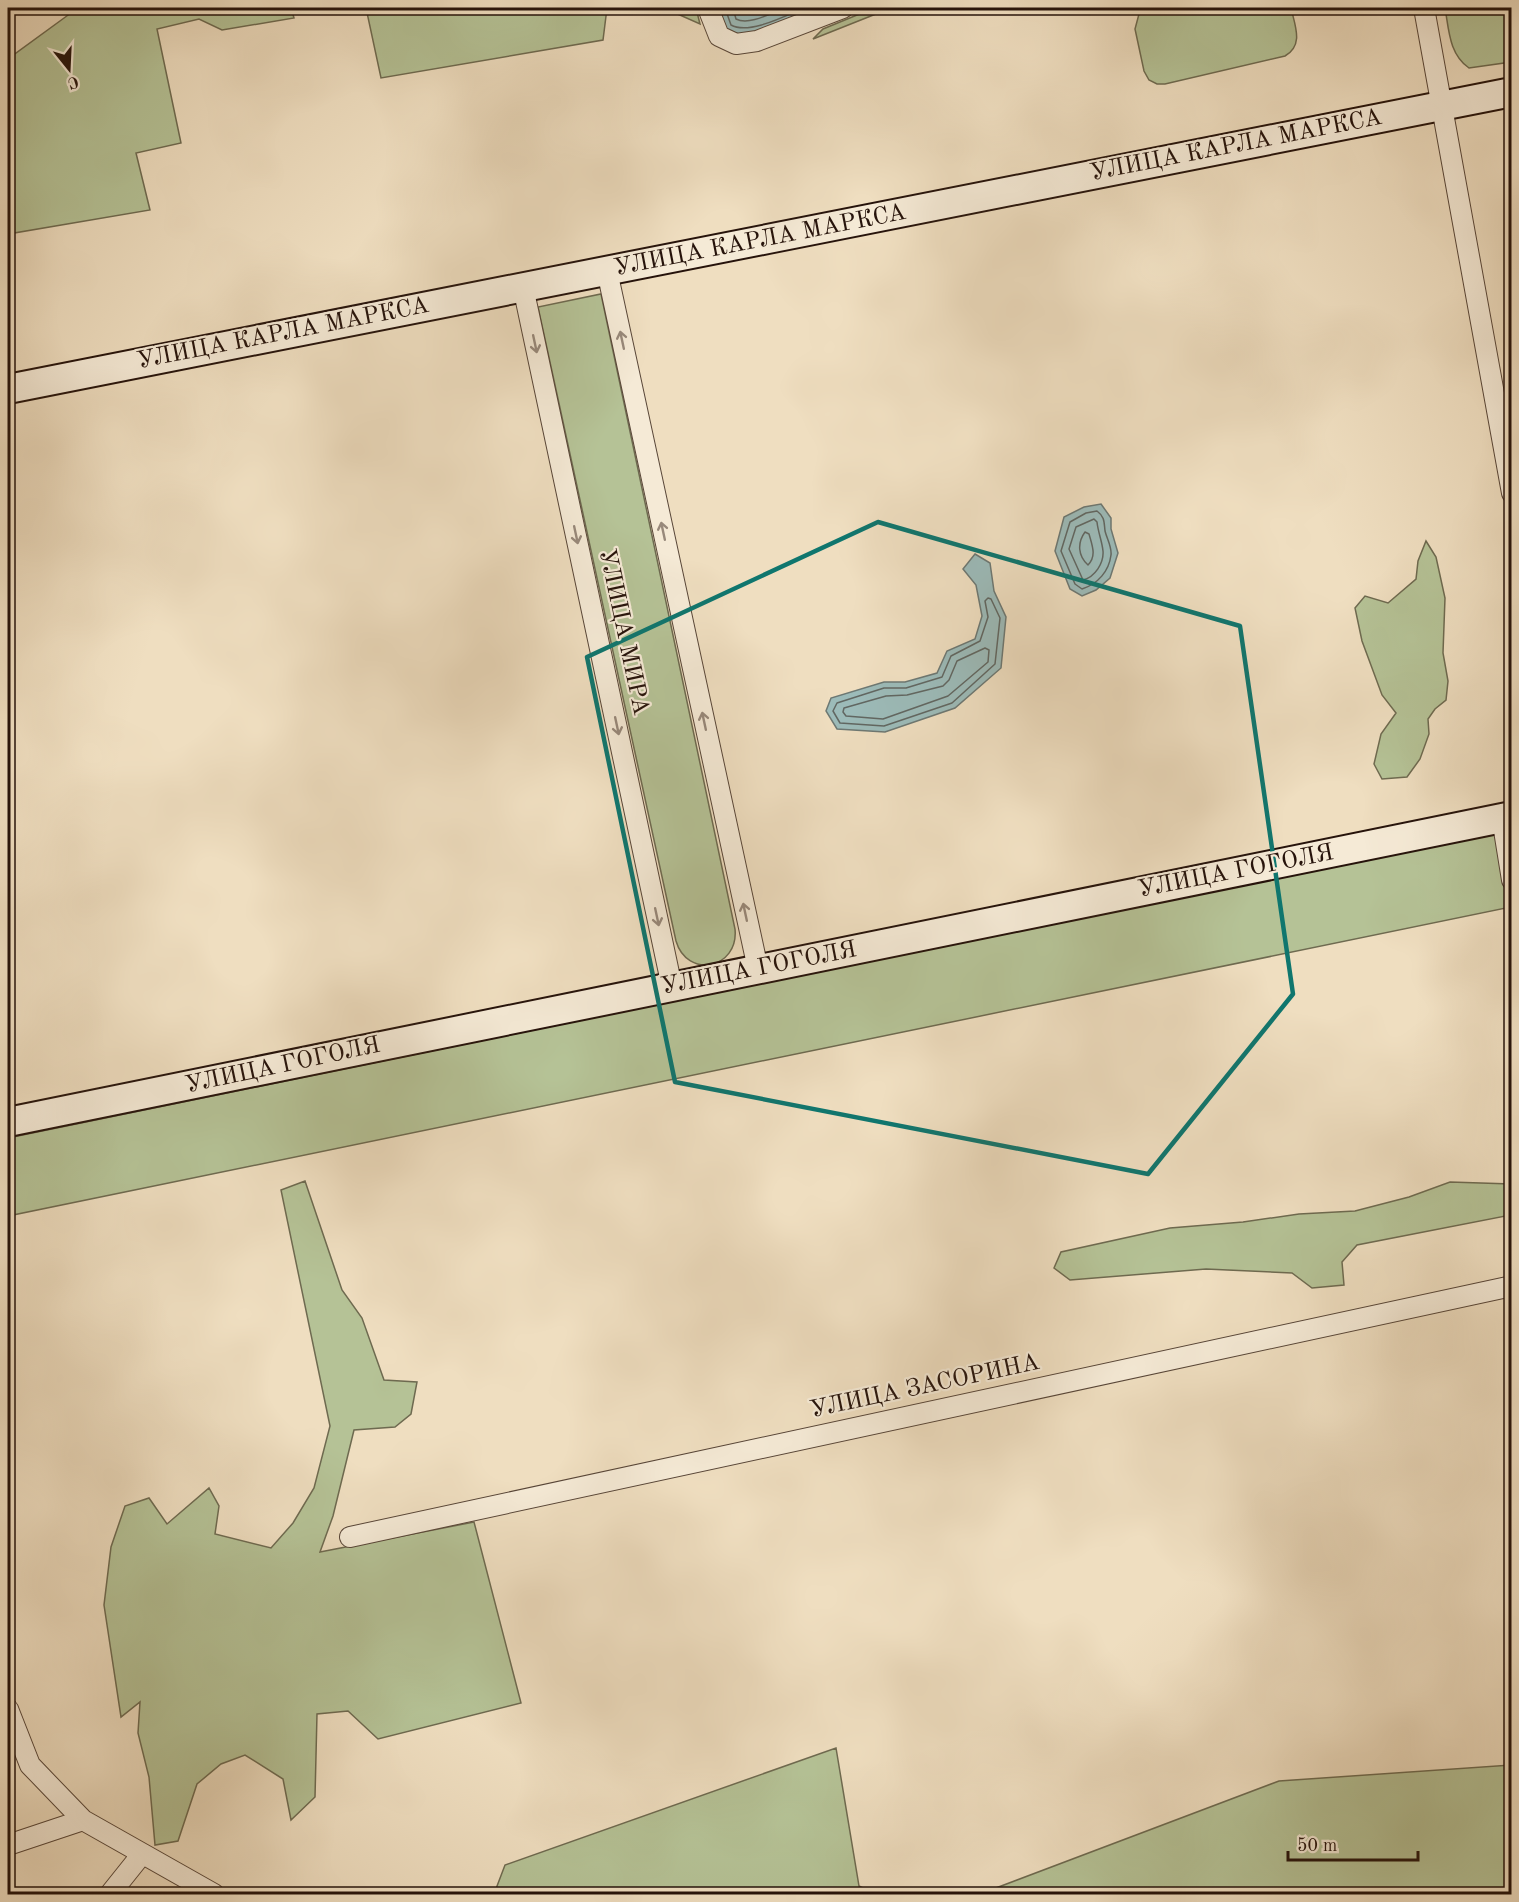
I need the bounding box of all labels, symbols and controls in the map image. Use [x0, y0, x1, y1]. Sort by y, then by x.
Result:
north arrow [39, 39, 99, 99]
text: С [66, 72, 81, 91]
street label: УЛИЦА КАРЛА МАРКСА [1088, 106, 1384, 186]
street label: УЛИЦА КАРЛА МАРКСА [612, 201, 908, 281]
street label: УЛИЦА КАРЛА МАРКСА [135, 294, 431, 374]
one-way arrow [616, 331, 627, 350]
one-way arrow [530, 335, 542, 354]
one-way arrow [657, 522, 668, 541]
one-way arrow [571, 525, 582, 544]
street label: УЛИЦА МИРА [594, 547, 652, 717]
one-way arrow [698, 712, 710, 731]
one-way arrow [611, 716, 623, 735]
street label: УЛИЦА ГОГОЛЯ [1136, 841, 1336, 903]
one-way arrow [739, 903, 751, 922]
one-way arrow [652, 906, 663, 926]
street label: УЛИЦА ГОГОЛЯ [659, 938, 859, 1000]
street label: УЛИЦА ГОГОЛЯ [183, 1034, 383, 1098]
street label: УЛИЦА ЗАСОРИНА [808, 1351, 1042, 1423]
scale bar [1288, 1824, 1418, 1862]
text: 50 m [1297, 1837, 1337, 1855]

